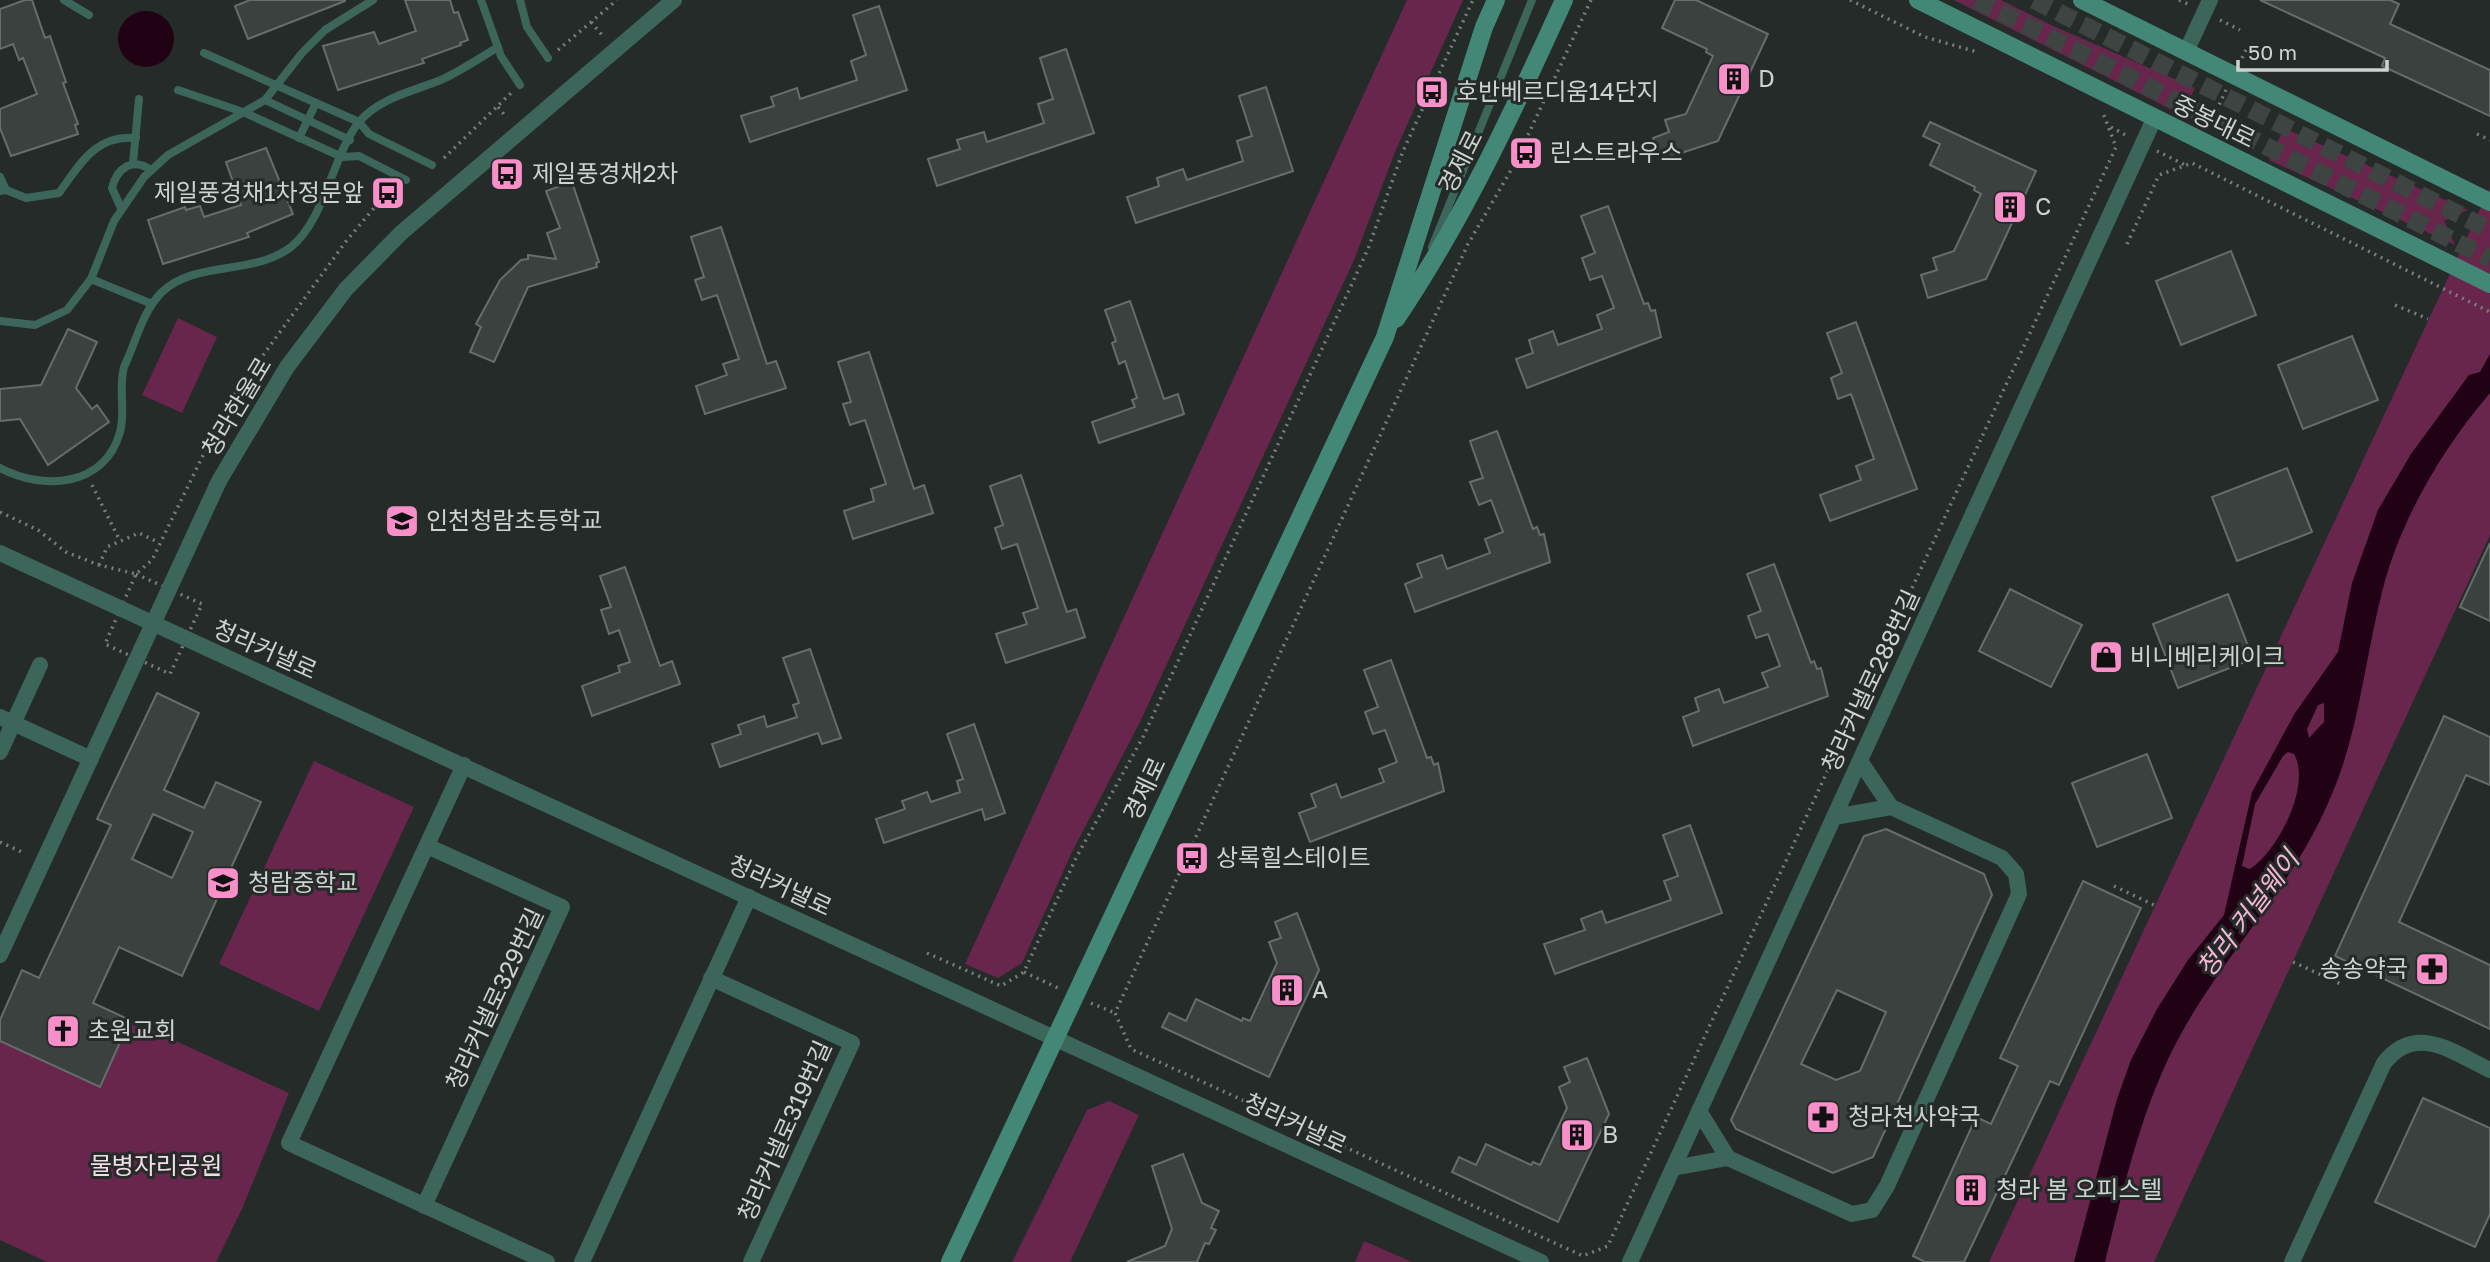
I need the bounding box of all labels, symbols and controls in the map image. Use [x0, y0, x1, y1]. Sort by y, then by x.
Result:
scale bar [2238, 28, 2387, 72]
text: 50 m [2248, 39, 2297, 65]
building icon: D [1715, 60, 1753, 98]
place label: D [1758, 63, 1775, 92]
bus stop icon: 호반베르디움14단지 [1413, 73, 1451, 111]
place label: 호반베르디움14단지 [1456, 76, 1659, 105]
street label: 중봉대로 [2169, 88, 2261, 153]
street label: 경제로 [1432, 125, 1488, 197]
bus stop icon: 린스트라우스 [1507, 134, 1545, 172]
place label: 린스트라우스 [1550, 137, 1682, 166]
bus stop icon: 제일풍경채2차 [488, 155, 526, 193]
place label: 제일풍경채2차 [532, 158, 678, 187]
bus stop icon: 제일풍경채1차정문앞 [369, 174, 407, 212]
place label: 제일풍경채1차정문앞 [154, 177, 364, 206]
building icon: C [1991, 188, 2029, 226]
place label: C [2035, 191, 2051, 220]
street label: 청라한울로 [195, 351, 277, 461]
school or university icon: 인천청람초등학교 [383, 502, 421, 540]
place label: 인천청람초등학교 [426, 505, 603, 534]
street label: 청라커낼로288번길 [1815, 585, 1925, 776]
street label: 청라커낼로 [209, 613, 322, 684]
shop icon: 비니베리케이크 [2087, 638, 2125, 676]
place label: 비니베리케이크 [2130, 641, 2285, 670]
street label: 경제로 [1116, 752, 1171, 825]
bus stop icon: 상록힐스테이트 [1173, 839, 1211, 877]
place label: 상록힐스테이트 [1216, 842, 1371, 871]
water label: 청라 커널웨이 [2190, 843, 2306, 983]
street label: 청라커낼로 [724, 848, 837, 921]
school or university icon: 청람중학교 [204, 864, 242, 902]
place label: 청람중학교 [248, 867, 358, 896]
street label: 청라커낼로329번길 [439, 903, 548, 1094]
pharmacy icon: 송송약국 [2413, 950, 2451, 988]
place label: 송송약국 [2320, 953, 2408, 982]
building icon: A [1268, 971, 1306, 1009]
place label: A [1312, 974, 1328, 1003]
church icon: 초원교회 [44, 1012, 82, 1050]
place label: 초원교회 [88, 1015, 176, 1044]
street label: 청라커낼로319번길 [731, 1036, 836, 1225]
street label: 청라커낼로 [1239, 1086, 1352, 1159]
pharmacy icon: 청라천사약국 [1804, 1098, 1842, 1136]
place label: 청라천사약국 [1848, 1101, 1980, 1130]
building icon: B [1558, 1116, 1596, 1154]
place label: B [1602, 1119, 1618, 1148]
park label: 물병자리공원 [90, 1150, 222, 1179]
building icon: 청라 봄 오피스텔 [1952, 1171, 1990, 1209]
place label: 청라 봄 오피스텔 [1996, 1174, 2163, 1203]

